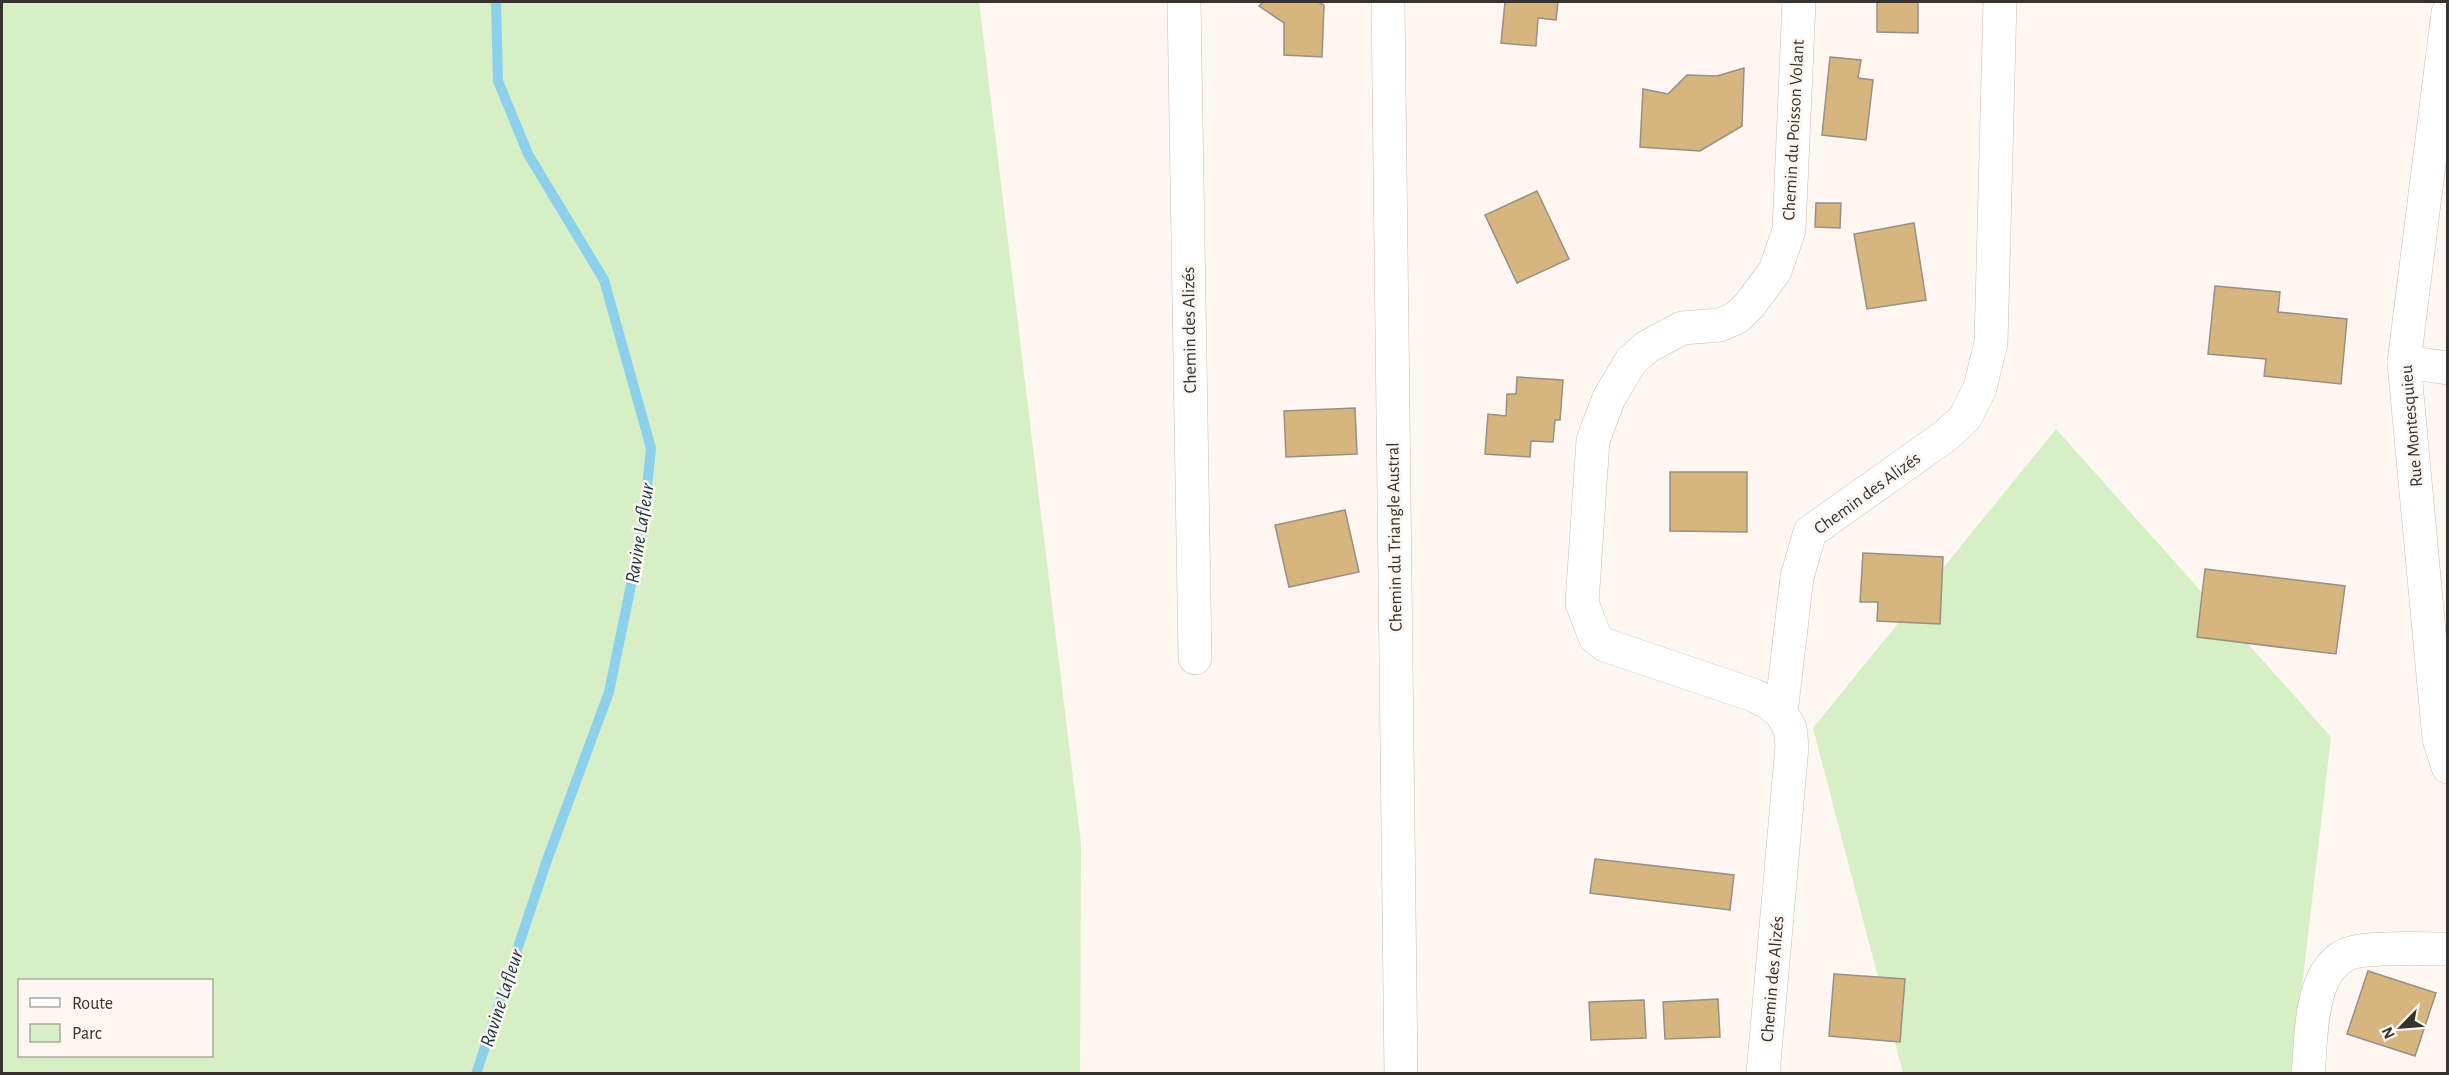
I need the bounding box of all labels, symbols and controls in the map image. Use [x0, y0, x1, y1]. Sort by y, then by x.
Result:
street label: Chemin du Poisson Volant [1780, 39, 1808, 221]
street label: Chemin des Alizés [1180, 267, 1200, 393]
street label: Rue Montesquieu [2398, 364, 2426, 488]
street label: Chemin du Triangle Austral [1384, 442, 1406, 632]
street label: Chemin des Alizés [1811, 449, 1924, 538]
water label: Ravine Lafleur [622, 481, 658, 585]
street label: Chemin des Alizés [1759, 915, 1787, 1043]
water label: Ravine Lafleur [477, 947, 527, 1049]
legend [18, 979, 213, 1057]
text: Route [72, 995, 113, 1013]
north arrow [2371, 997, 2431, 1057]
text: N [2379, 1024, 2398, 1041]
text: Parc [72, 1025, 102, 1043]

